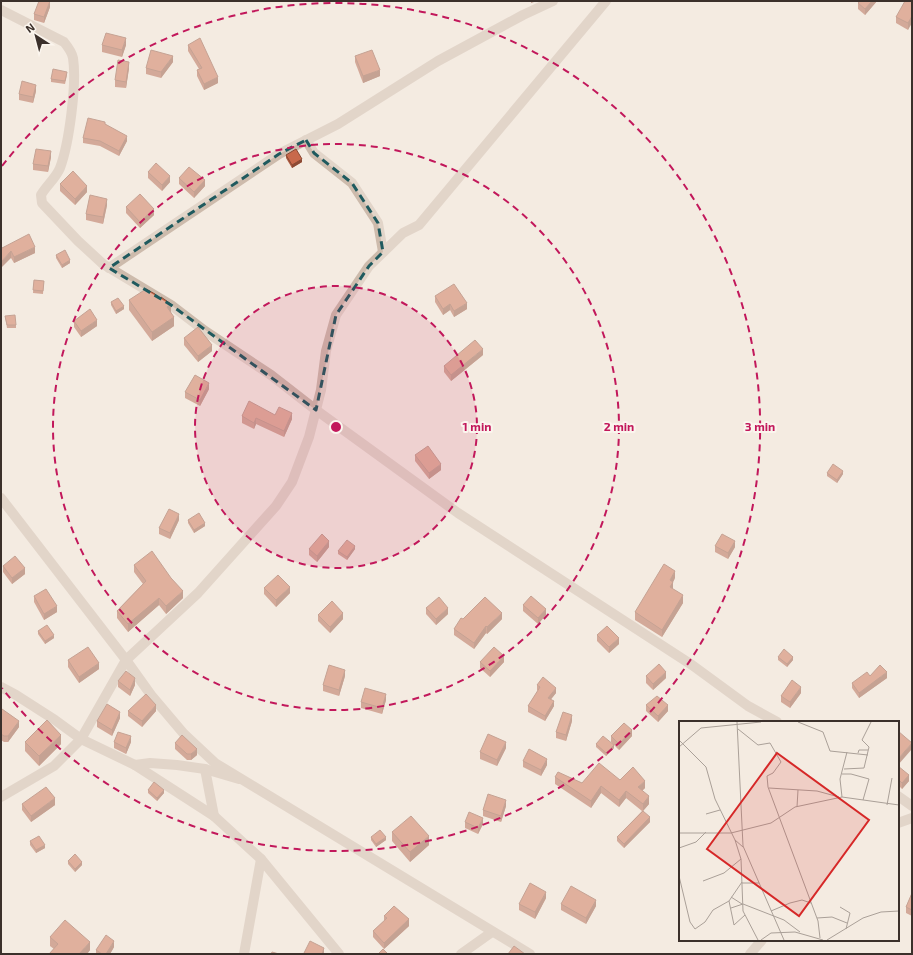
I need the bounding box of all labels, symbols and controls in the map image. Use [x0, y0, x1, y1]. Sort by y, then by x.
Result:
north arrow [16, 16, 56, 56]
text: N [23, 20, 37, 35]
text: 1 min [463, 419, 491, 433]
text: 2 min [604, 419, 634, 433]
text: 3 min [745, 419, 775, 433]
centre of rings [329, 420, 343, 434]
inset map [679, 721, 899, 941]

